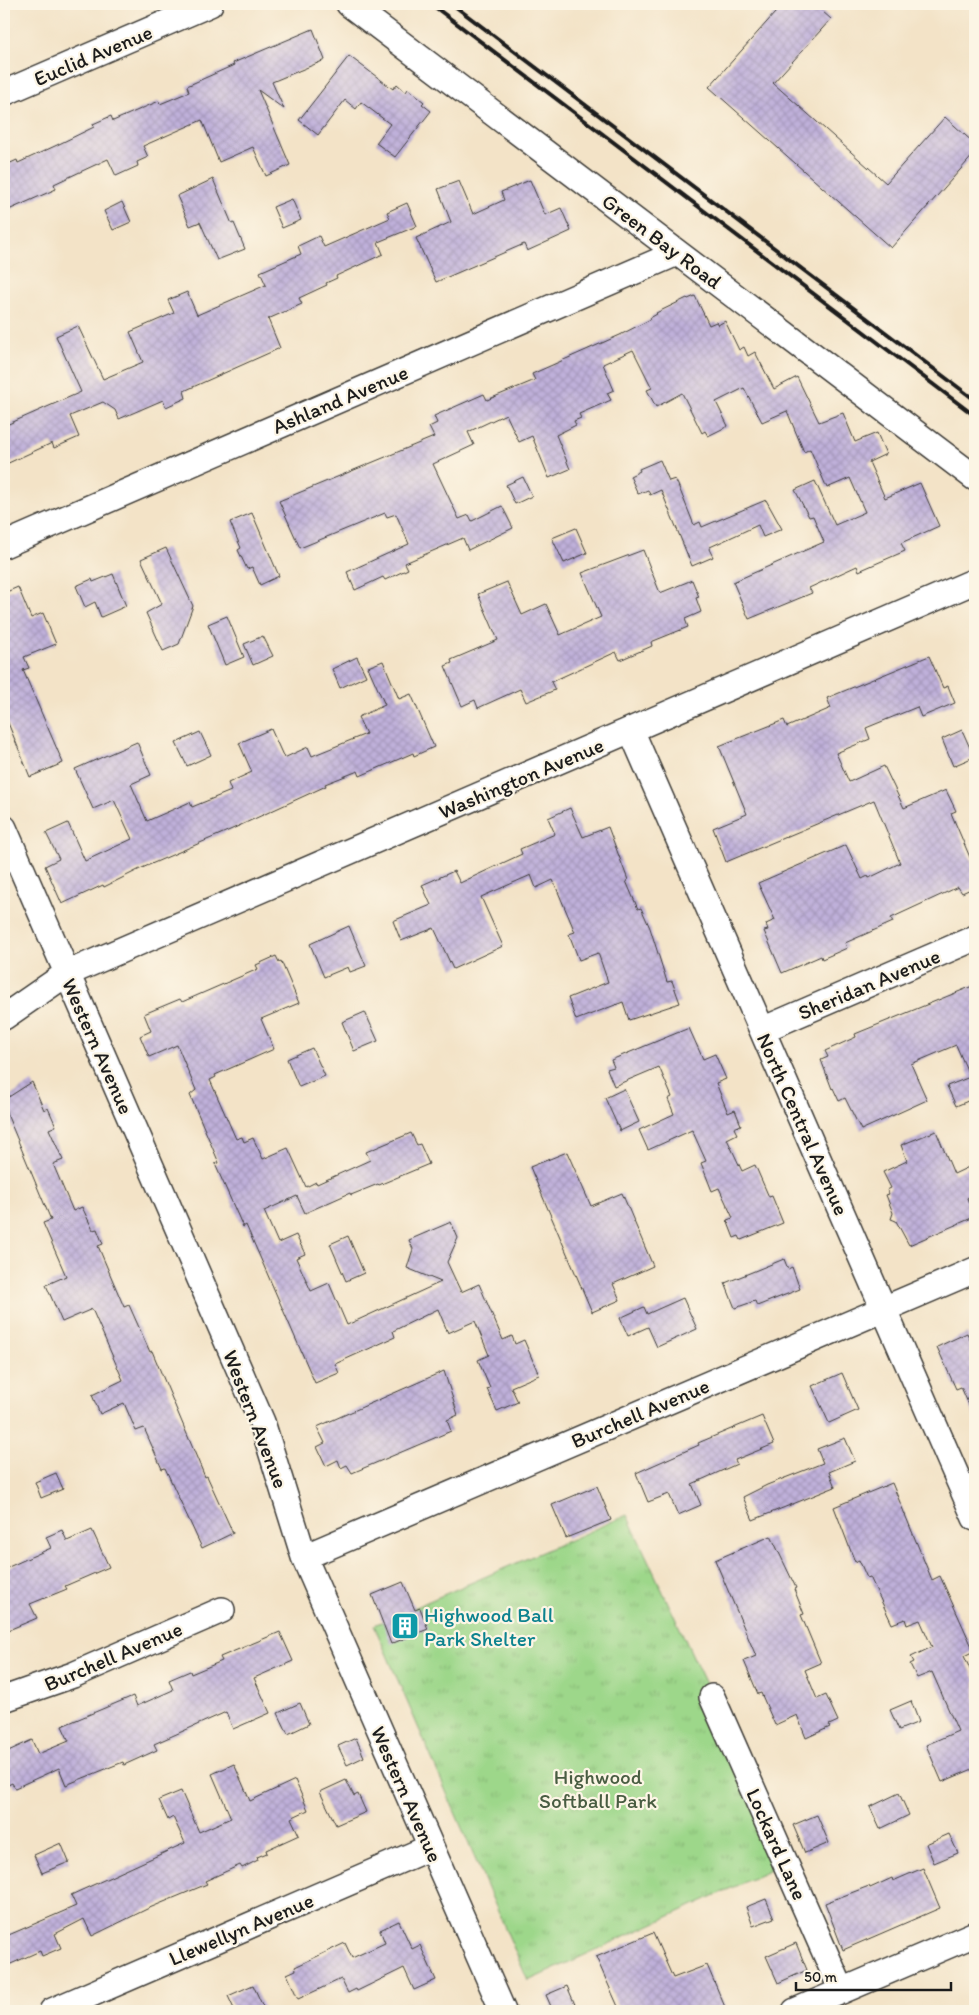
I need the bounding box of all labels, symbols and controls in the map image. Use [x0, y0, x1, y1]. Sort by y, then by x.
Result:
street label: Euclid Avenue [30, 19, 156, 91]
street label: Green Bay Road [597, 188, 727, 294]
street label: Ashland Avenue [268, 359, 412, 439]
street label: Washington Avenue [435, 732, 607, 824]
street label: Sheridan Avenue [794, 943, 944, 1025]
street label: Western Avenue [57, 974, 139, 1118]
street label: North Central Avenue [752, 1029, 854, 1219]
street label: Western Avenue [218, 1346, 294, 1492]
street label: Burchell Avenue [567, 1373, 713, 1453]
place label: Highwood Ball Park Shelter [424, 1602, 554, 1651]
building icon: Highwood Ball Park Shelter [390, 1611, 420, 1641]
street label: Burchell Avenue [40, 1616, 186, 1696]
street label: Western Avenue [366, 1722, 448, 1866]
park label: Highwood Softball Park [539, 1764, 657, 1813]
street label: Lockard Lane [741, 1784, 813, 1904]
street label: Llewellyn Avenue [165, 1887, 317, 1971]
scale bar [796, 1960, 952, 1992]
text: 50 m [804, 1968, 837, 1986]

